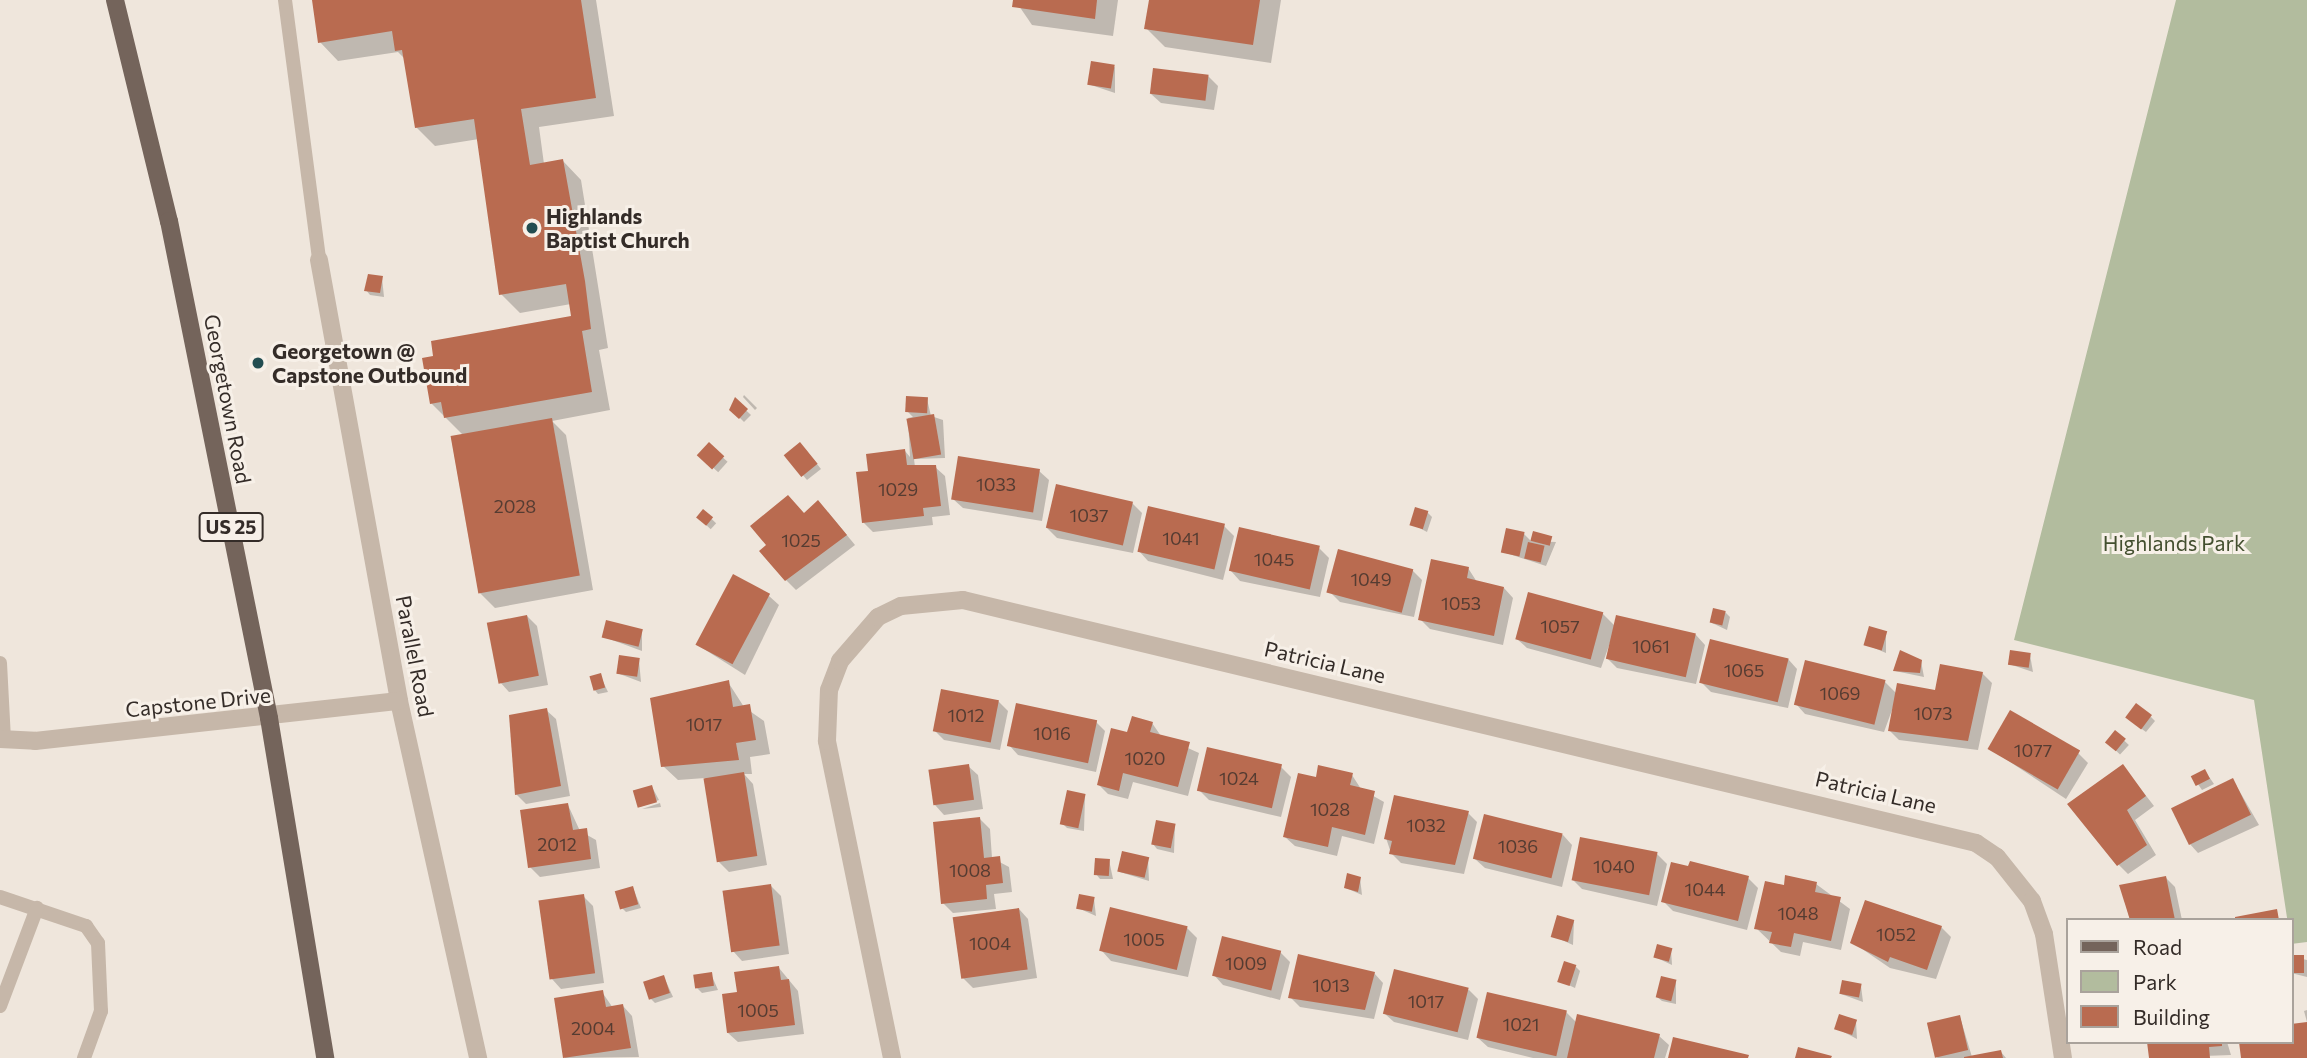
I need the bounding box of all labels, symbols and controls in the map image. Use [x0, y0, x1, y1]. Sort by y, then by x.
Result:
place label: Highlands Baptist Church [546, 203, 690, 253]
marker: Highlands Baptist Church [524, 220, 540, 236]
street label: Georgetown Road [199, 312, 257, 486]
place label: Georgetown @ Capstone Outbound [272, 338, 467, 388]
marker: Georgetown @ Capstone Outbound [250, 355, 266, 371]
house number: 1033 [976, 473, 1016, 495]
house number: 1029 [878, 478, 918, 500]
house number: 2028 [494, 495, 536, 517]
house number: 1037 [1069, 504, 1109, 526]
road number: US 25 [198, 512, 264, 542]
house number: 1041 [1162, 527, 1200, 549]
house number: 1025 [781, 529, 821, 551]
park label: Highlands Park [2103, 530, 2245, 556]
house number: 1045 [1254, 548, 1294, 570]
house number: 1049 [1350, 568, 1392, 590]
house number: 1053 [1441, 592, 1481, 614]
street label: Parallel Road [391, 593, 439, 719]
house number: 1057 [1540, 615, 1580, 637]
house number: 1061 [1632, 635, 1670, 657]
street label: Patricia Lane [1262, 636, 1388, 688]
house number: 1065 [1724, 659, 1764, 681]
street label: Capstone Drive [124, 682, 272, 722]
house number: 1069 [1819, 682, 1861, 704]
house number: 1073 [1913, 702, 1953, 724]
house number: 1012 [947, 704, 985, 726]
house number: 1017 [686, 713, 722, 735]
house number: 1016 [1033, 722, 1071, 744]
house number: 1077 [2014, 739, 2052, 761]
house number: 1020 [1124, 747, 1166, 769]
street label: Patricia Lane [1813, 766, 1939, 818]
house number: 1024 [1219, 767, 1259, 789]
house number: 1028 [1310, 798, 1350, 820]
house number: 1032 [1406, 814, 1446, 836]
house number: 2012 [537, 833, 577, 855]
house number: 1036 [1498, 835, 1538, 857]
house number: 1040 [1593, 855, 1635, 877]
house number: 1008 [949, 859, 991, 881]
house number: 1044 [1684, 878, 1726, 900]
house number: 1048 [1777, 902, 1819, 924]
legend [2066, 918, 2293, 1044]
house number: 1052 [1876, 923, 1916, 945]
house number: 1005 [1123, 928, 1165, 950]
house number: 1004 [969, 932, 1011, 954]
text: Road [2133, 934, 2182, 959]
house number: 1009 [1225, 952, 1267, 974]
text: Park [2133, 969, 2177, 994]
house number: 1013 [1312, 974, 1350, 996]
house number: 1017 [1408, 990, 1444, 1012]
house number: 1005 [737, 999, 779, 1021]
text: Building [2133, 1004, 2210, 1029]
house number: 1021 [1502, 1013, 1540, 1035]
house number: 2004 [571, 1017, 615, 1039]

